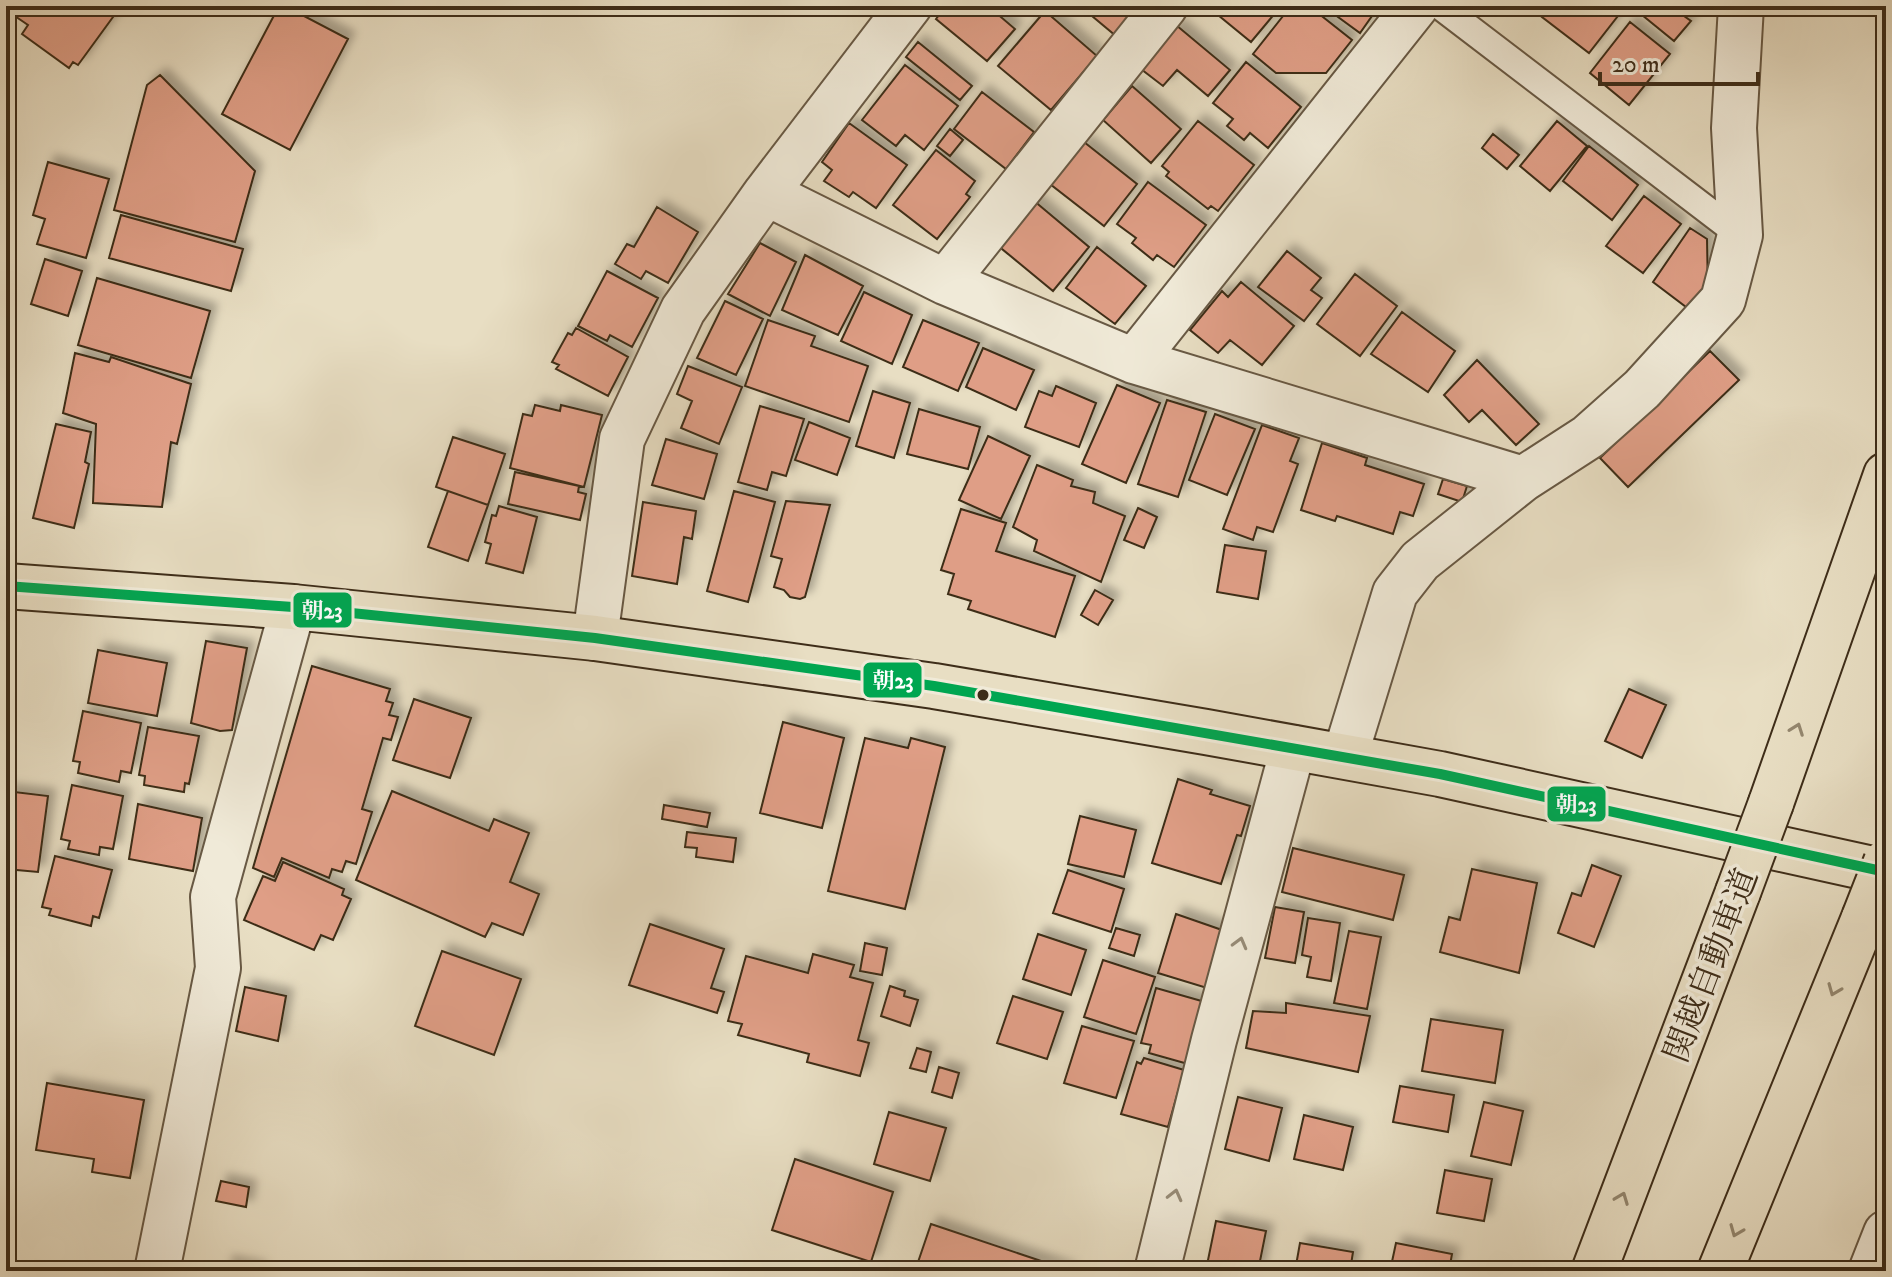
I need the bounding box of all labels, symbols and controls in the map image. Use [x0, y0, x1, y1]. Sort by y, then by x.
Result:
scale bar [1600, 36, 1758, 86]
text: 20 m [1612, 50, 1660, 80]
line badge: 朝23 [292, 591, 353, 629]
text: 朝23 [301, 598, 343, 625]
line badge: 朝23 [862, 661, 923, 699]
text: 朝23 [872, 668, 914, 695]
unlabelled marker [975, 687, 991, 703]
one-way arrow [1788, 723, 1804, 737]
line badge: 朝23 [1546, 785, 1607, 823]
text: 朝23 [1555, 792, 1597, 819]
street label: 関越自動車道 [1656, 863, 1768, 1068]
one-way arrow [1230, 937, 1247, 951]
one-way arrow [1827, 982, 1844, 996]
one-way arrow [1166, 1189, 1183, 1203]
one-way arrow [1612, 1192, 1629, 1206]
one-way arrow [1729, 1223, 1746, 1237]

